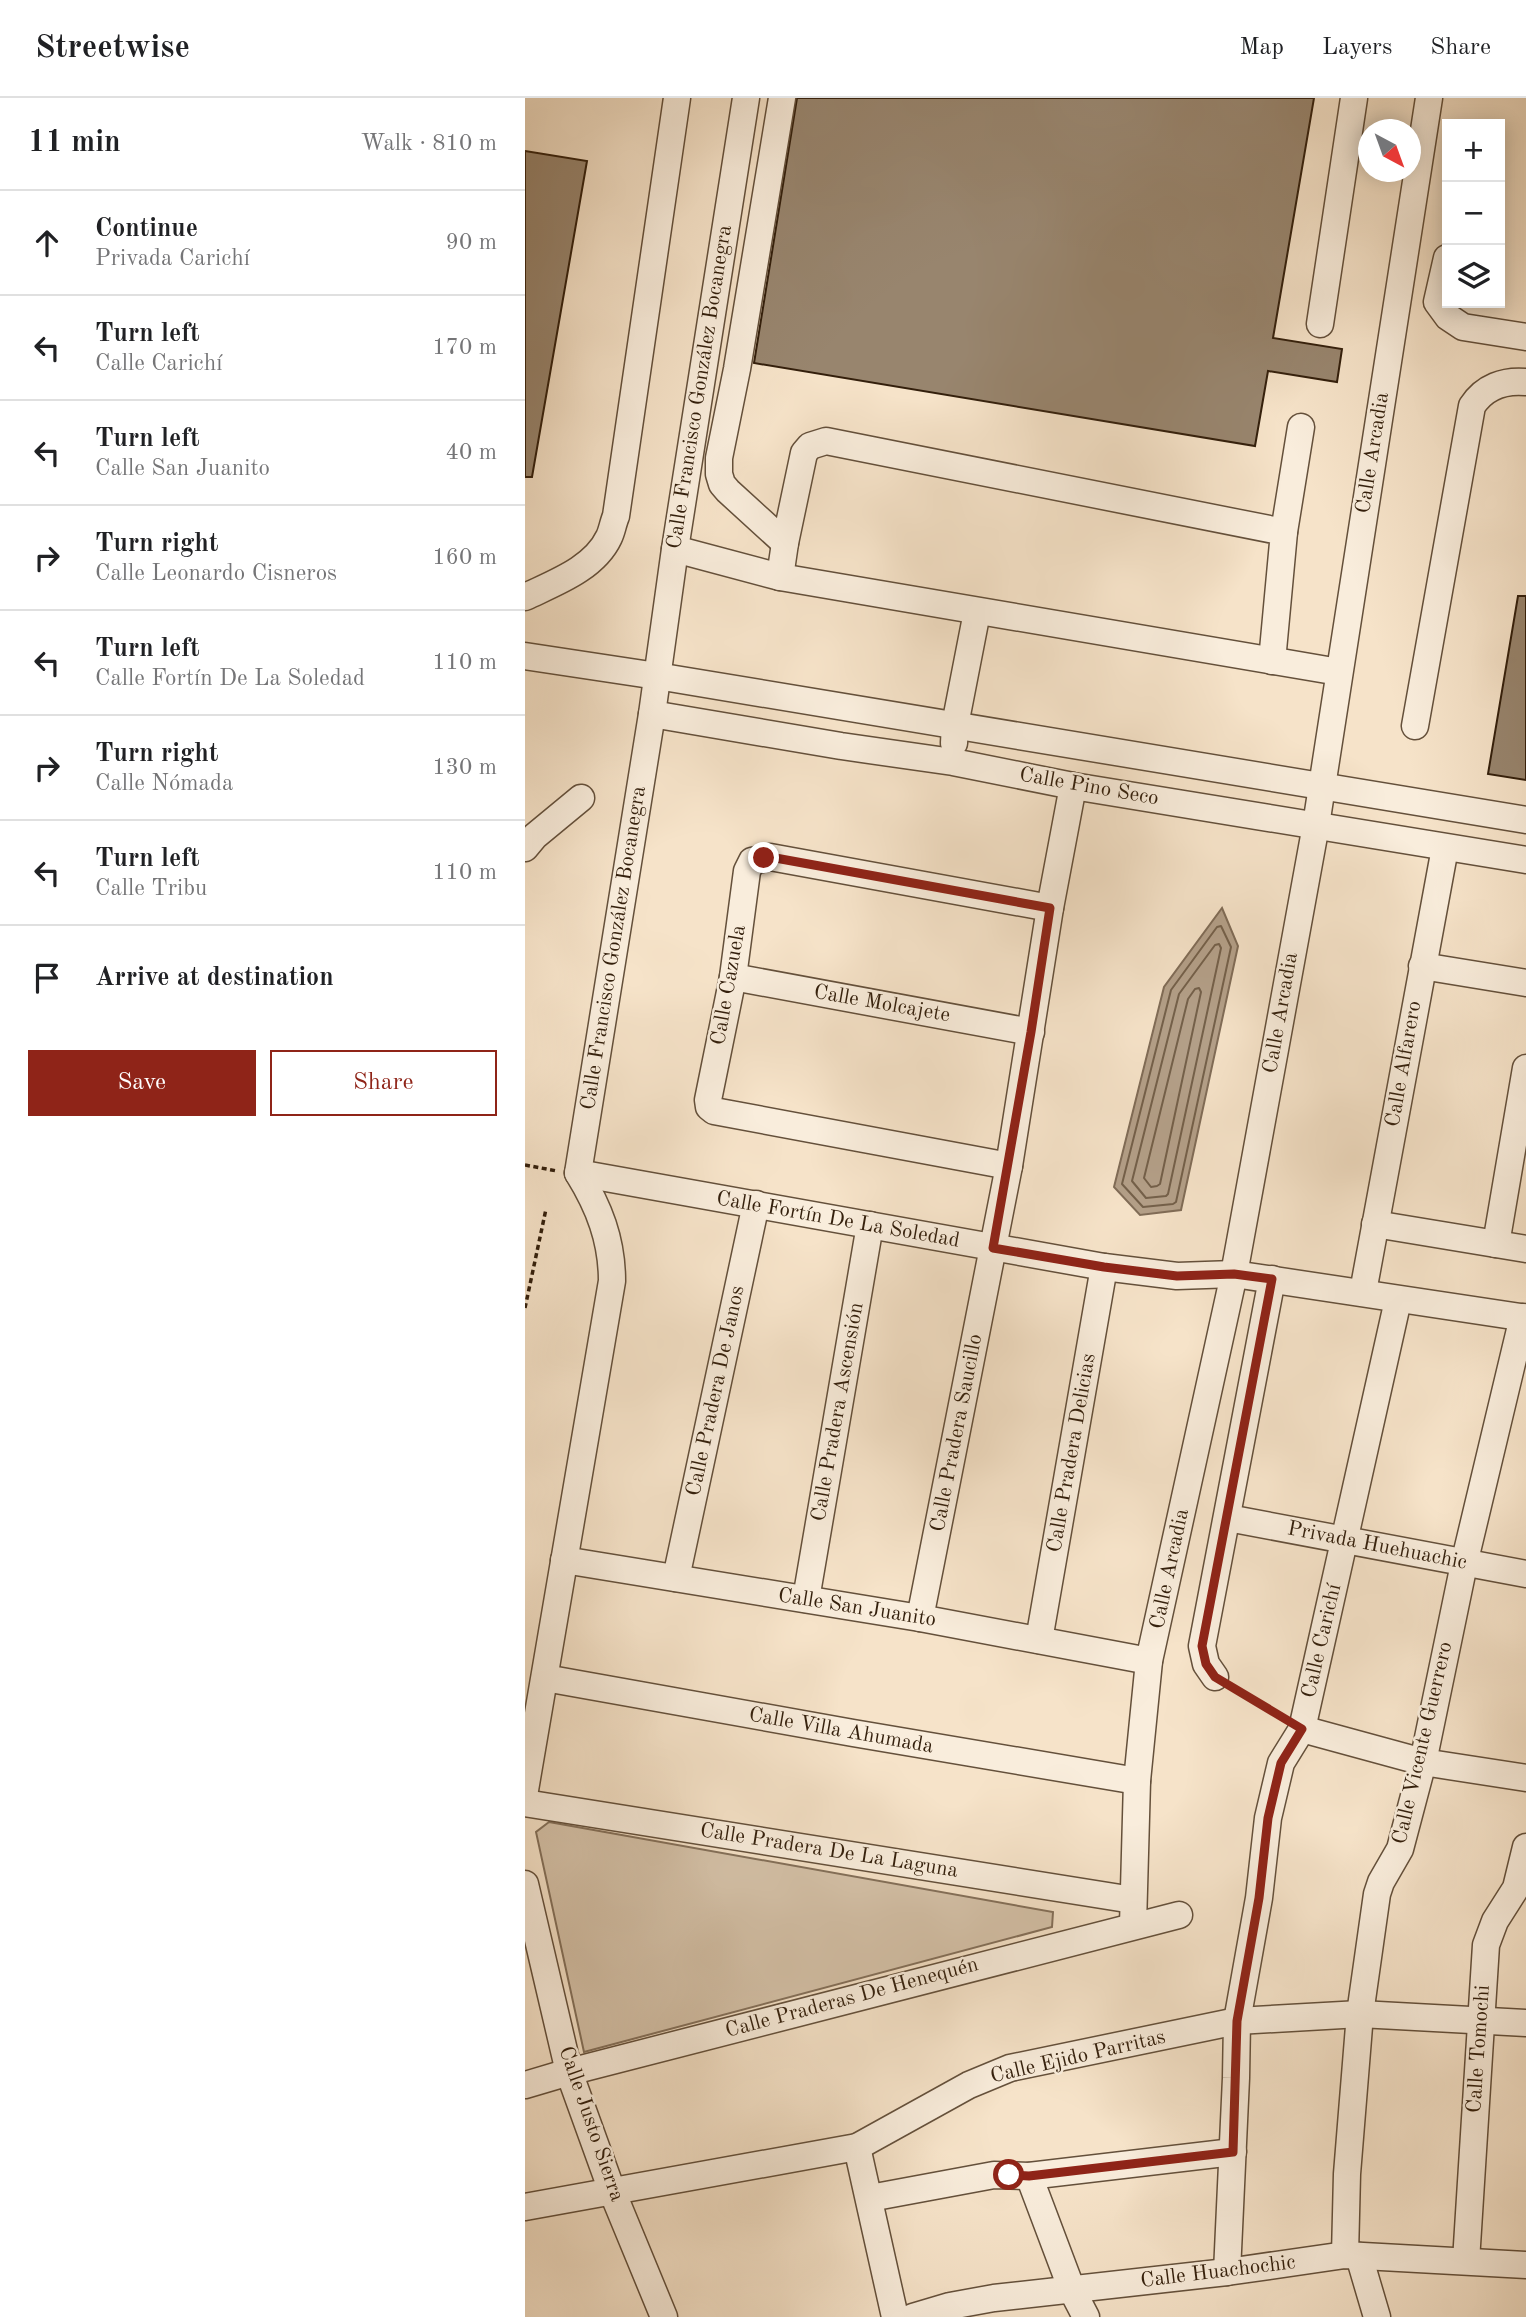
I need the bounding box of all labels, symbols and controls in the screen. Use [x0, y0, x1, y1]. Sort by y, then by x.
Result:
text: Streetwise [35, 32, 190, 65]
text: Map [1240, 36, 1284, 60]
text: Layers [1322, 36, 1392, 60]
text: Share [1430, 36, 1491, 60]
north arrow [1358, 119, 1421, 182]
map controls [1442, 119, 1505, 308]
button: + [1442, 119, 1505, 182]
text: 11 min [28, 128, 121, 158]
text: Walk · 810 m [361, 132, 497, 155]
button: − [1442, 182, 1505, 245]
text: Continue [95, 216, 198, 242]
street label: Calle Francisco González Bocanegra [664, 223, 736, 551]
icon: ahead [28, 224, 66, 262]
text: 90 m [446, 231, 497, 254]
button: layers [1442, 245, 1505, 308]
text: Privada Carichí [95, 247, 250, 270]
text: Turn left [95, 321, 200, 347]
icon: left [28, 329, 66, 367]
text: 170 m [432, 336, 497, 359]
text: Calle Carichí [95, 352, 222, 375]
street label: Calle Arcadia [1353, 391, 1393, 515]
text: Turn left [95, 426, 200, 452]
icon: left [28, 434, 66, 472]
text: 40 m [446, 441, 497, 464]
text: Calle San Juanito [95, 457, 270, 480]
text: Turn right [95, 531, 218, 557]
icon: right [28, 539, 66, 577]
text: 160 m [432, 546, 497, 569]
text: Calle Leonardo Cisneros [95, 562, 337, 585]
text: Turn left [95, 636, 200, 662]
icon: left [28, 644, 66, 682]
text: 110 m [432, 651, 497, 674]
text: Calle Fortín De La Soledad [95, 667, 365, 690]
text: Turn right [95, 741, 218, 767]
icon: right [28, 749, 66, 787]
text: 130 m [432, 756, 497, 779]
street label: Calle Pino Seco [1018, 764, 1160, 810]
text: Calle Nómada [95, 772, 233, 795]
street label: Calle Francisco González Bocanegra [578, 784, 650, 1112]
route end [748, 842, 779, 873]
text: Turn left [95, 846, 200, 872]
icon: left [28, 854, 66, 892]
text: 110 m [432, 861, 497, 884]
text: Calle Tribu [95, 877, 207, 900]
street label: Calle Cazuela [708, 923, 750, 1047]
street label: Calle Arcadia [1260, 951, 1302, 1075]
icon: arrive [28, 959, 66, 997]
text: Arrive at destination [95, 965, 334, 991]
street label: Calle Molcajete [812, 982, 952, 1026]
street label: Calle Alfarero [1383, 999, 1425, 1129]
button: Save [28, 1050, 256, 1116]
button: Share [270, 1050, 497, 1116]
street label: Calle Fortín De La Soledad [715, 1188, 961, 1252]
street label: Calle Pradera De Janos [683, 1284, 749, 1498]
street label: Calle Pradera Ascensión [808, 1301, 868, 1523]
street label: Calle Pradera Saucillo [927, 1332, 987, 1534]
street label: Calle Pradera Delicias [1044, 1352, 1100, 1554]
street label: Calle Arcadia [1147, 1507, 1193, 1631]
street label: Privada Huehuachic [1285, 1518, 1469, 1574]
street label: Calle Carichí [1299, 1582, 1345, 1700]
street label: Calle San Juanito [777, 1585, 937, 1631]
street label: Calle Vicente Guerrero [1389, 1640, 1457, 1846]
street label: Calle Villa Ahumada [747, 1704, 935, 1758]
street label: Calle Pradera De La Laguna [698, 1820, 960, 1882]
street label: Calle Praderas De Henequén [723, 1954, 981, 2042]
street label: Calle Tomochi [1464, 1984, 1494, 2114]
street label: Calle Ejido Parritas [988, 2027, 1168, 2087]
street label: Calle Justo Sierra [555, 2044, 627, 2204]
route start [993, 2159, 1024, 2190]
street label: Calle Huachochic [1139, 2252, 1297, 2292]

